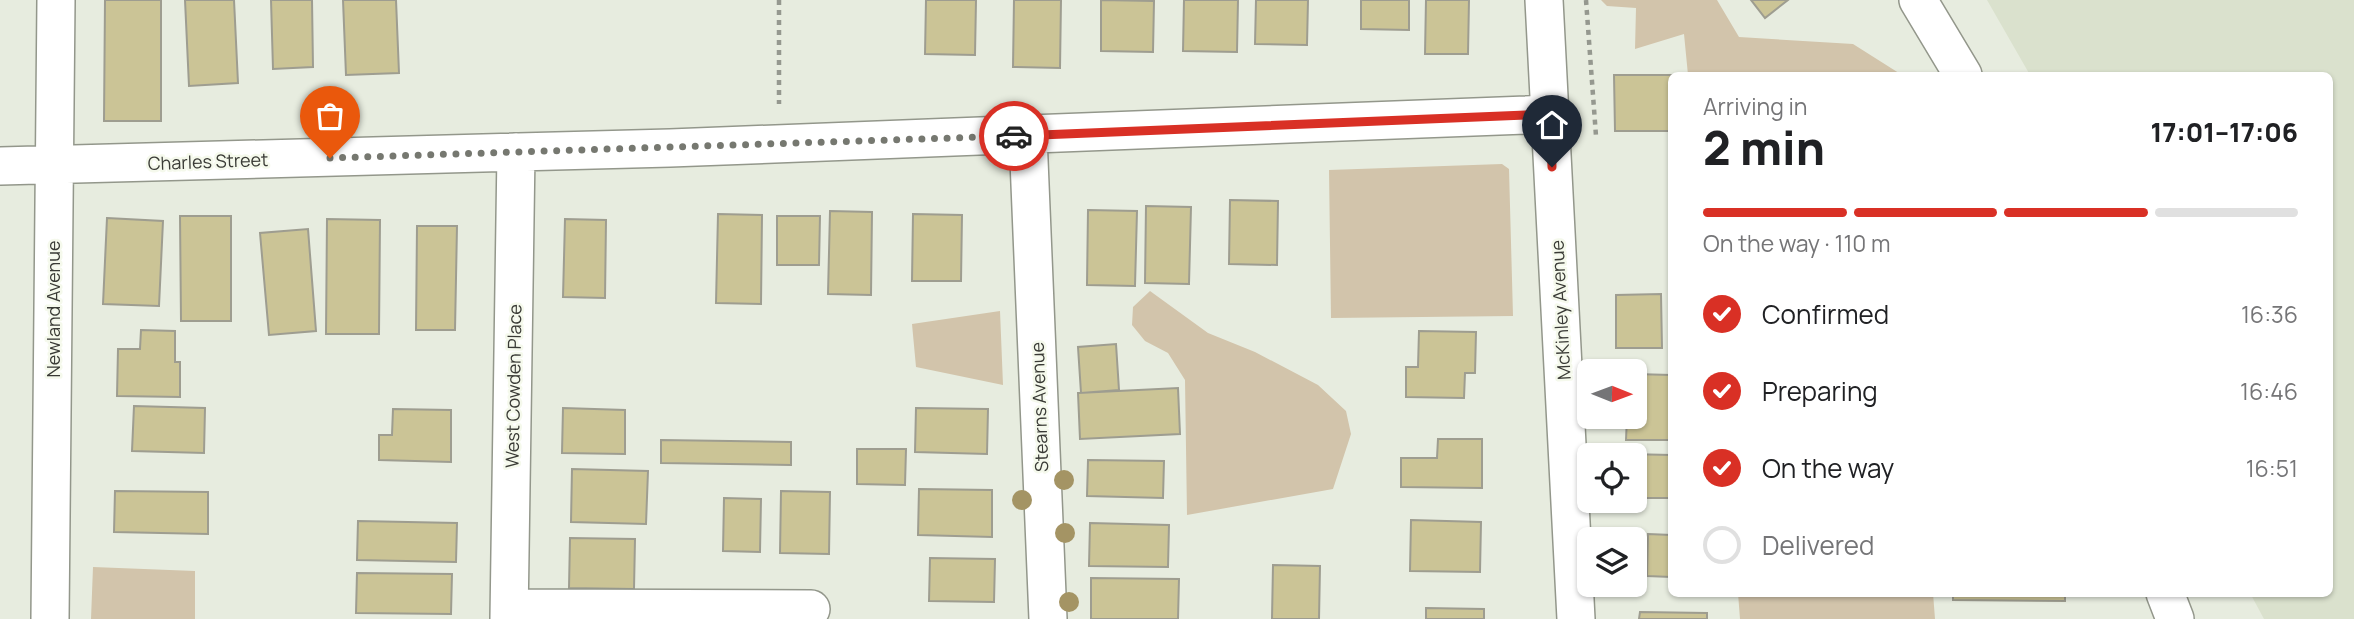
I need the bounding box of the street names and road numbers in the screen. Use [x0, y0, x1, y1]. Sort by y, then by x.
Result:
street label: Charles Street [147, 147, 269, 175]
street label: McKinley Avenue [1544, 239, 1576, 381]
street label: Newland Avenue [41, 240, 65, 378]
street label: West Cowden Place [500, 304, 526, 468]
street label: Stearns Avenue [1025, 342, 1053, 472]

